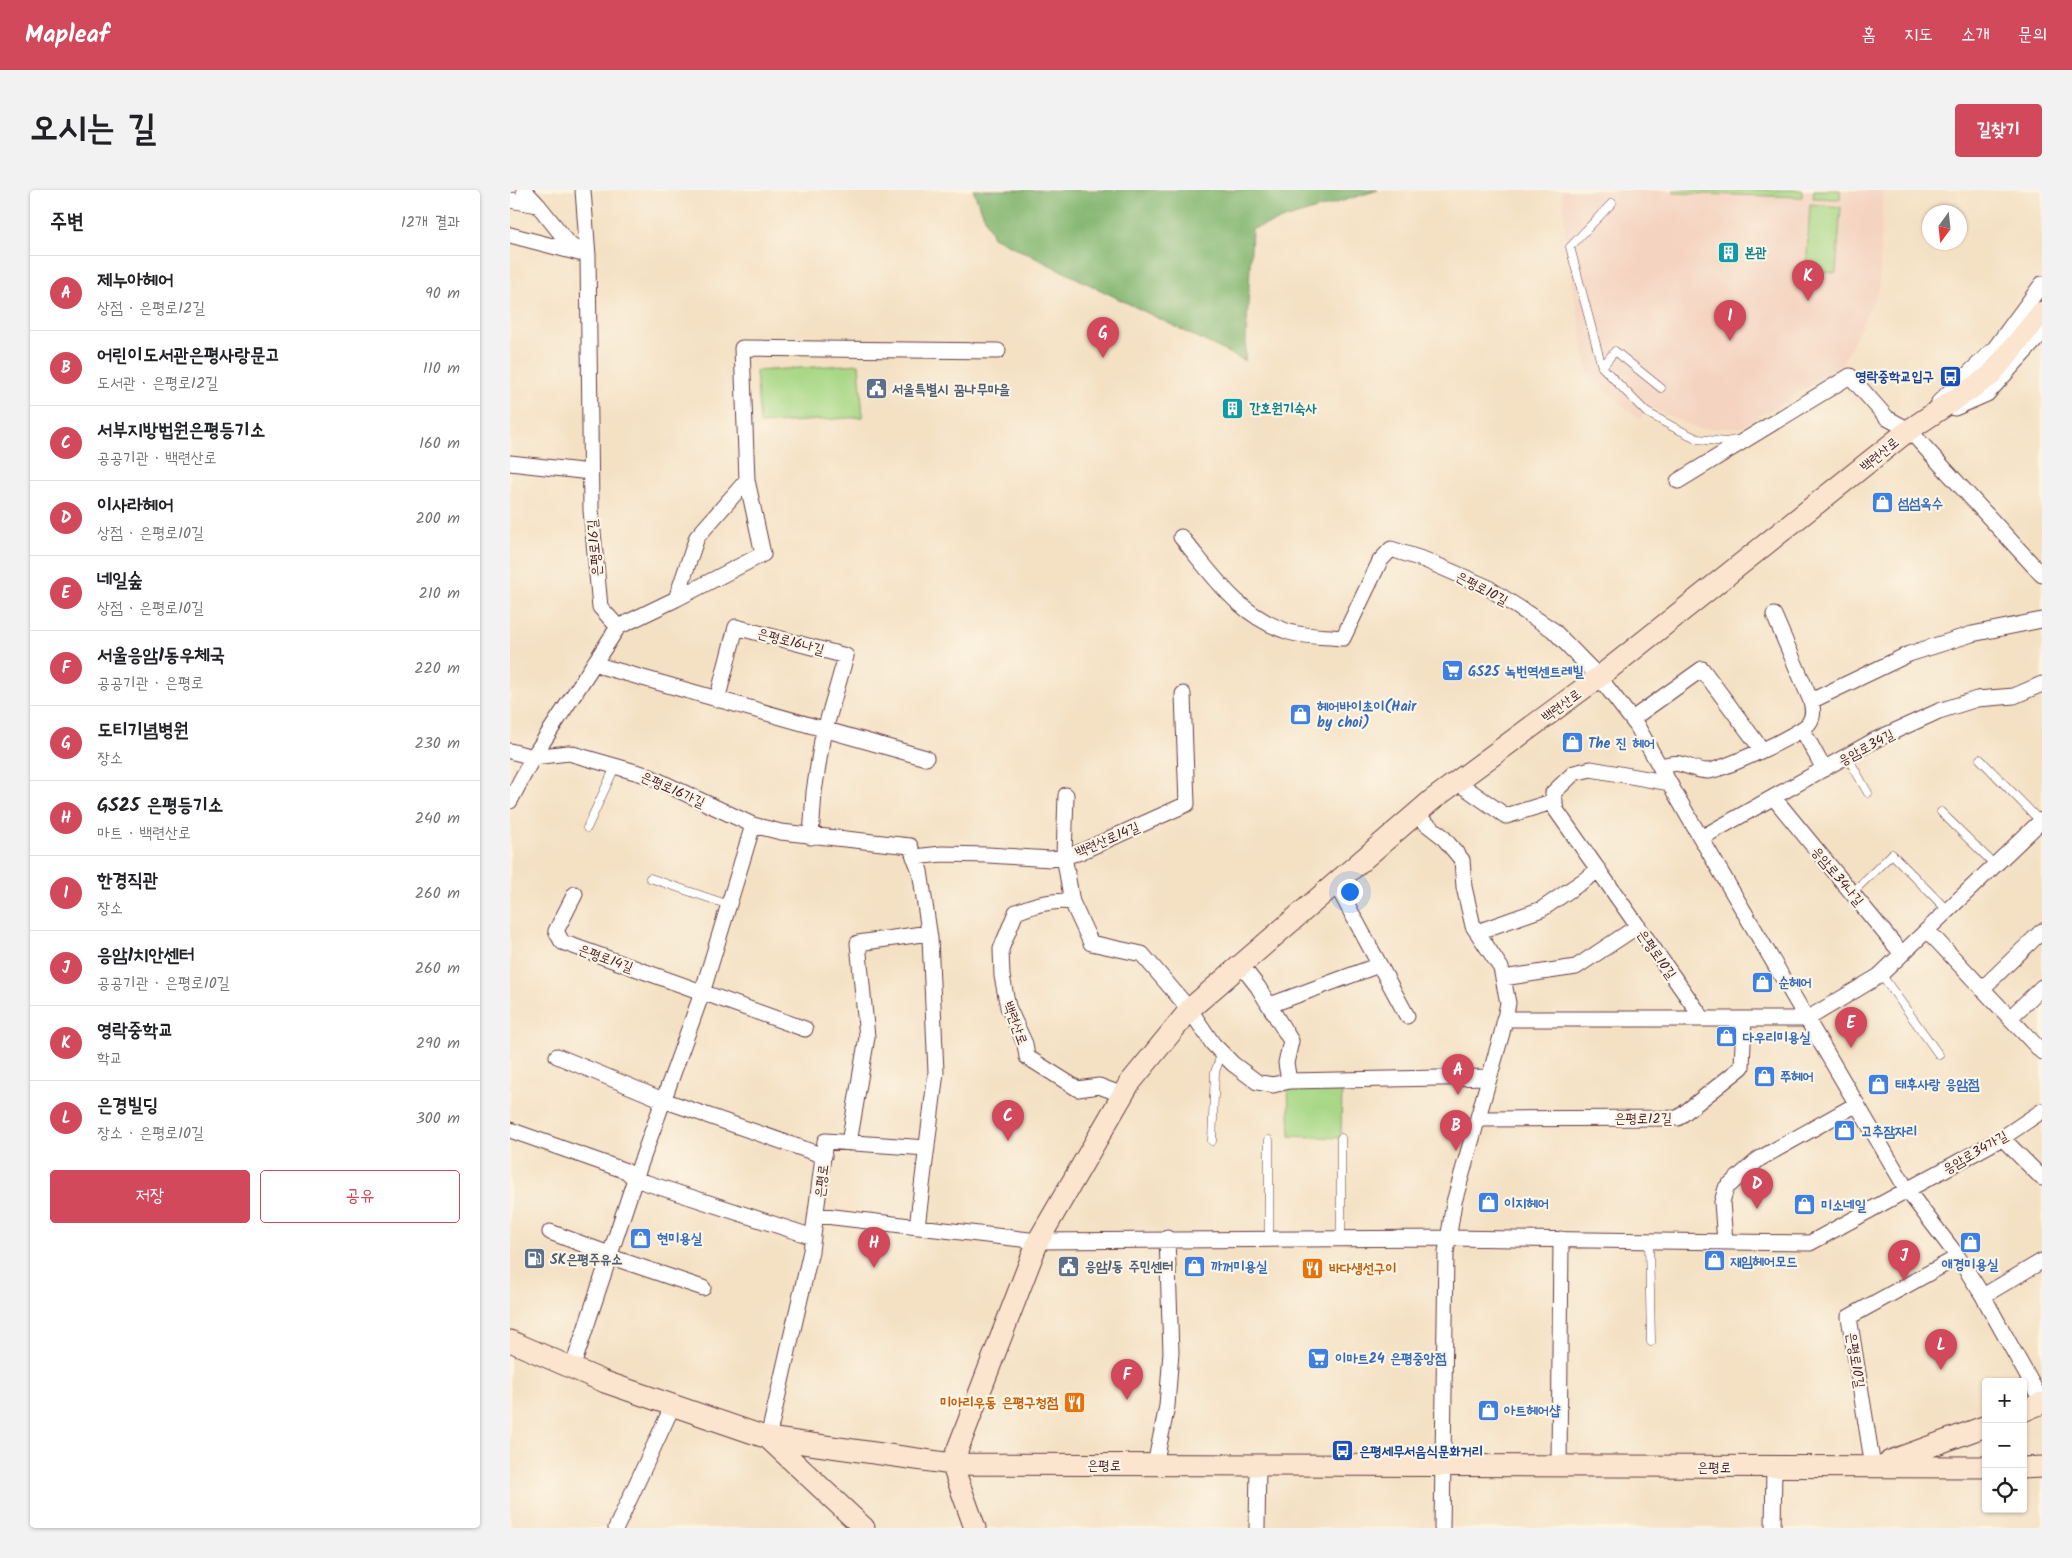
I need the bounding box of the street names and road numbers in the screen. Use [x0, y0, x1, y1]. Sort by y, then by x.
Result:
street label: 백련산로 [1855, 432, 1904, 478]
street label: 은평로16길 [581, 518, 608, 577]
street label: 은평로10길 [1451, 566, 1512, 612]
street label: 은평로16나길 [755, 622, 827, 662]
street label: 백련산로 [1537, 684, 1586, 728]
street label: 응암로34길 [1834, 724, 1899, 772]
street label: 은평로16가길 [637, 766, 709, 814]
street label: 백련산로14길 [1072, 816, 1144, 863]
street label: 응암로34나길 [1806, 842, 1869, 912]
street label: 은평로10길 [1631, 925, 1682, 985]
street label: 은평로14길 [575, 939, 637, 979]
street label: 백련산로 [997, 998, 1033, 1048]
street label: 은평로12길 [1614, 1108, 1673, 1130]
street label: 응암로34가길 [1939, 1125, 2013, 1180]
street label: 은평로 [809, 1163, 835, 1199]
street label: 은평로10길 [1840, 1331, 1870, 1390]
street label: 은평로 [1087, 1455, 1121, 1477]
street label: 은평로 [1697, 1457, 1731, 1479]

